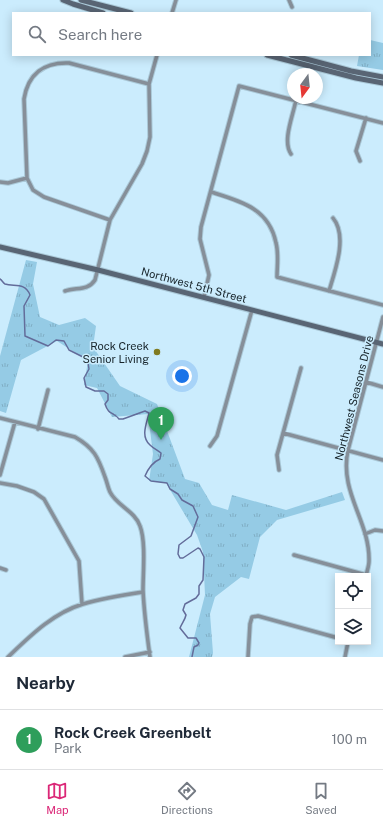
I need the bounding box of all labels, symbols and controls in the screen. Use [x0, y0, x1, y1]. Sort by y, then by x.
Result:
search box [12, 12, 371, 56]
icon: search [26, 23, 48, 45]
text: Search here [58, 26, 142, 43]
north arrow [287, 68, 323, 104]
street label: Northwest 5th Street [140, 265, 248, 305]
street label: Northwest Seasons Drive [333, 334, 375, 462]
place label: Rock Creek Senior Living [83, 340, 149, 365]
marker: Rock Creek Senior Living [152, 347, 162, 357]
your location [172, 366, 192, 386]
pin: 1 [148, 407, 174, 440]
map controls [335, 573, 371, 645]
button: locate [335, 573, 371, 609]
button: layers [335, 609, 371, 645]
text: Nearby [16, 673, 75, 693]
text: Rock Creek Greenbelt [54, 724, 211, 741]
text: 1 [26, 732, 32, 747]
text: 100 m [331, 732, 367, 747]
text: Park [54, 741, 82, 756]
tab: Map [46, 780, 69, 816]
tab: Directions [161, 780, 213, 816]
tab: Saved [305, 780, 337, 816]

